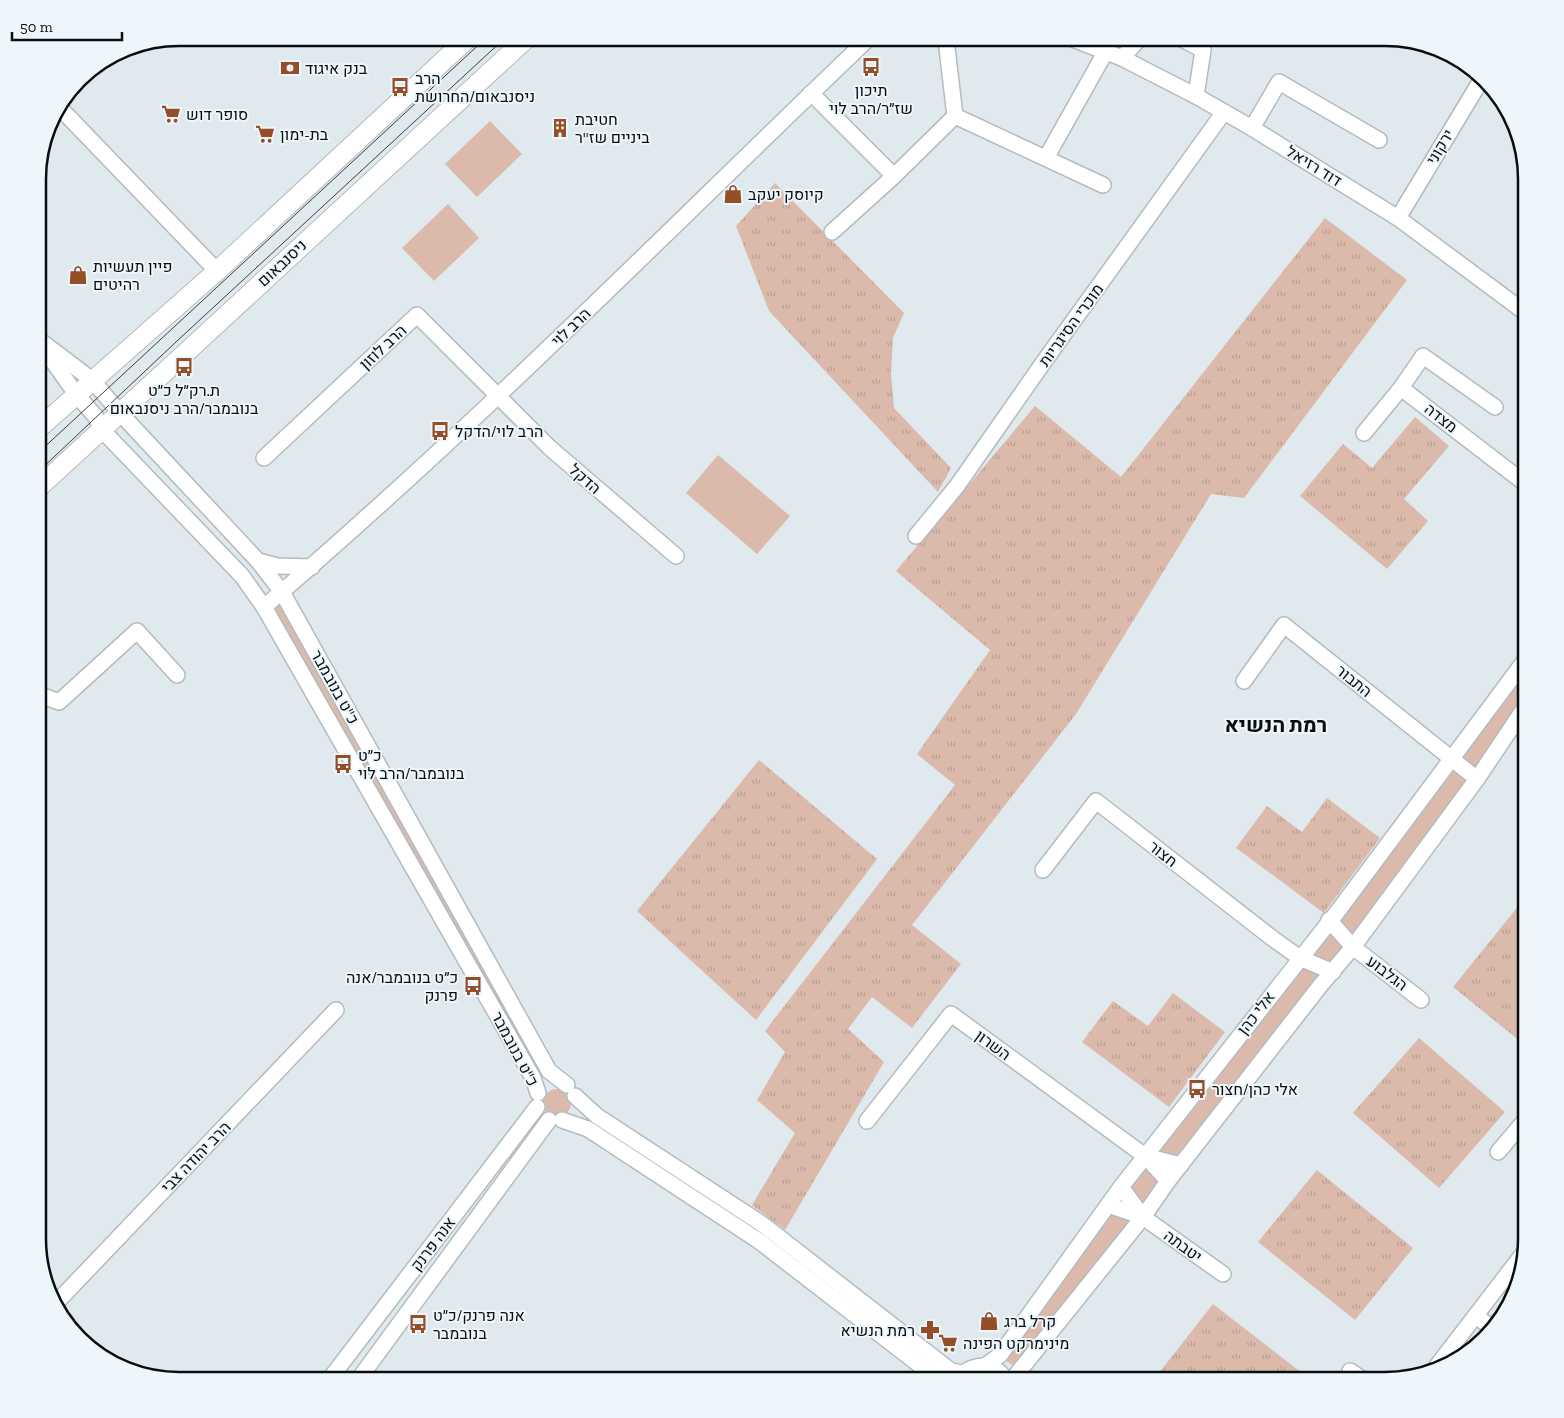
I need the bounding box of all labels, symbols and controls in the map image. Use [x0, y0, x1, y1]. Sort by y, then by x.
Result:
scale bar [12, 10, 122, 42]
text: 50 m [20, 18, 53, 36]
bus stop icon: תיכון שז״ר/הרב לוי [860, 56, 882, 78]
bank icon: בנק איגוד [279, 57, 301, 79]
place label: בנק איגוד [305, 59, 368, 78]
place label: הרב ניסנבאום/החרושת [415, 69, 535, 106]
bus stop icon: הרב ניסנבאום/החרושת [389, 76, 411, 98]
place label: תיכון שז״ר/הרב לוי [829, 81, 913, 118]
supermarket icon: סופר דוש [160, 103, 182, 125]
place label: סופר דוש [186, 105, 248, 124]
place label: חטיבת ביניים שז"ר [575, 110, 650, 147]
building icon: חטיבת ביניים שז"ר [549, 117, 571, 139]
supermarket icon: בת-ימון [254, 123, 276, 145]
place label: בת-ימון [280, 125, 329, 144]
street label: ירקוני [1422, 126, 1458, 168]
street label: דוד רזיאל [1283, 142, 1345, 190]
shop icon: קיוסק יעקב [722, 183, 744, 205]
place label: קיוסק יעקב [748, 185, 824, 204]
street label: ניסנבאום [254, 236, 310, 290]
place label: פיין תעשיות רהיטים [93, 257, 172, 294]
shop icon: פיין תעשיות רהיטים [67, 264, 89, 286]
street label: מוכרי הסיגריות [1035, 280, 1107, 370]
street label: הרב לוי [547, 304, 595, 350]
street label: הרב לוזון [356, 321, 410, 373]
bus stop icon: ת.רק״ל כ״ט בנובמבר/הרב ניסנבאום [173, 356, 195, 378]
place label: ת.רק״ל כ״ט בנובמבר/הרב ניסנבאום [110, 381, 259, 418]
street label: מצדה [1421, 399, 1461, 437]
bus stop icon: הרב לוי/הדקל [429, 420, 451, 442]
place label: הרב לוי/הדקל [455, 422, 543, 441]
street label: הדקל [565, 460, 605, 498]
street label: כ"ט בנובמבר [307, 647, 363, 727]
street label: התבור [1332, 661, 1376, 701]
district label: רמת הנשיא [1225, 712, 1327, 737]
place label: כ״ט בנובמבר/הרב לוי [358, 746, 465, 783]
bus stop icon: כ״ט בנובמבר/הרב לוי [332, 753, 354, 775]
street label: חצור [1145, 837, 1181, 871]
street label: הגלבוע [1363, 952, 1411, 994]
place label: כ״ט בנובמבר/אנה פרנק [346, 968, 458, 1005]
bus stop icon: כ״ט בנובמבר/אנה פרנק [462, 975, 484, 997]
street label: אלי כהן [1233, 988, 1279, 1038]
street label: כ"ט בנובמבר [487, 1008, 543, 1090]
street label: השרון [972, 1026, 1014, 1064]
bus stop icon: אלי כהן/חצור [1186, 1078, 1208, 1100]
place label: אלי כהן/חצור [1212, 1080, 1298, 1099]
street label: הרב יהודה צבי [157, 1117, 235, 1197]
street label: אנה פרנק [407, 1213, 459, 1275]
street label: יטבתה [1160, 1226, 1206, 1266]
place label: אנה פרנק/כ״ט בנובמבר [433, 1306, 525, 1343]
shop icon: קרל ברג [978, 1310, 1000, 1332]
place label: קרל ברג [1004, 1312, 1056, 1331]
bus stop icon: אנה פרנק/כ״ט בנובמבר [407, 1313, 429, 1335]
pharmacy icon: רמת הנשיא [919, 1319, 941, 1341]
place label: רמת הנשיא [840, 1321, 915, 1340]
supermarket icon: מינימרקט הפינה [937, 1332, 959, 1354]
place label: מינימרקט הפינה [963, 1334, 1070, 1353]

